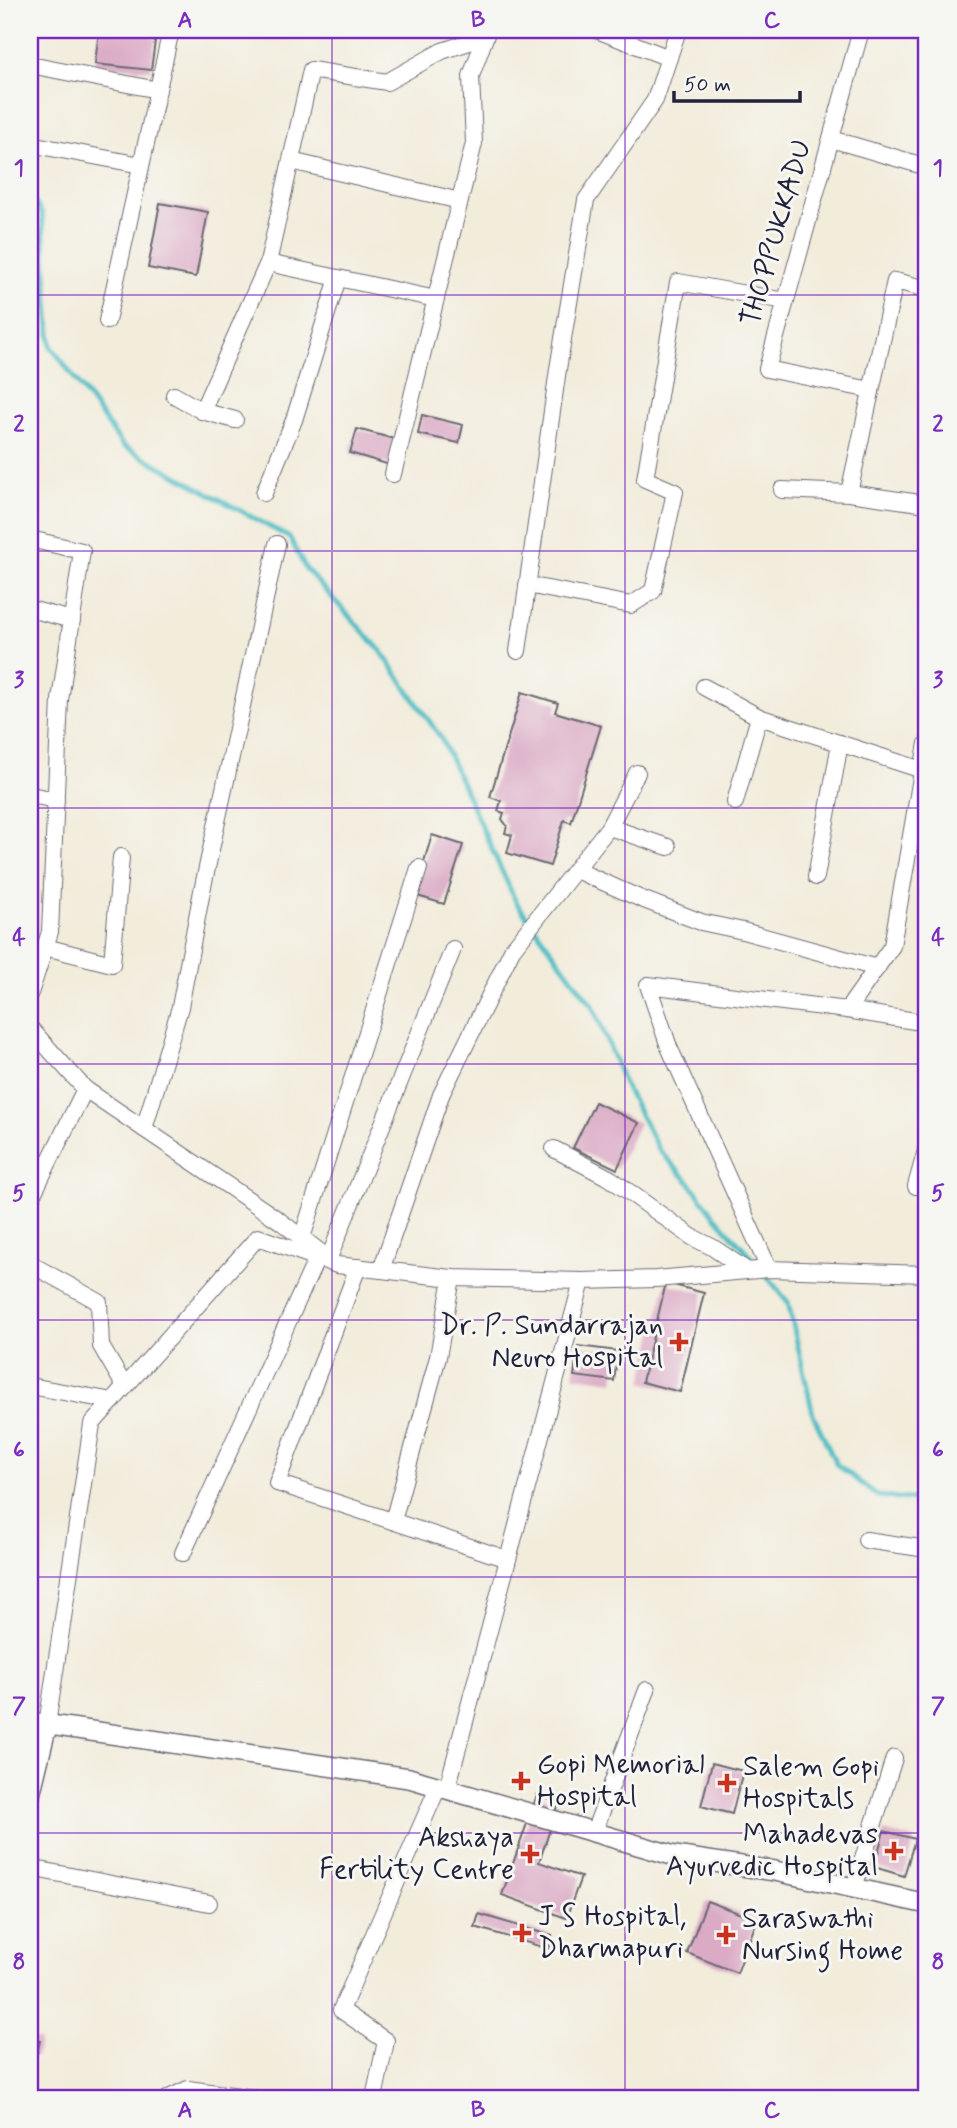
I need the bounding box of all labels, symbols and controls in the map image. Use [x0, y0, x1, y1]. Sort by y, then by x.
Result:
text: A [177, 6, 193, 36]
text: B [471, 6, 486, 36]
text: C [764, 6, 781, 36]
scale bar [674, 60, 800, 104]
text: 50 m [684, 71, 731, 99]
street label: THOPPUKKADU [733, 136, 821, 330]
text: 1 [14, 154, 24, 184]
text: 1 [933, 154, 943, 184]
text: 2 [13, 410, 25, 440]
text: 2 [932, 410, 944, 440]
text: 3 [14, 666, 25, 696]
text: 3 [933, 666, 944, 696]
text: 4 [12, 923, 26, 953]
text: 4 [931, 923, 945, 953]
text: 5 [12, 1179, 26, 1209]
text: 5 [931, 1179, 945, 1209]
place label: Dr. P. Sundarrajan Neuro Hospital [440, 1308, 663, 1377]
marker: Dr. P. Sundarrajan Neuro Hospital [669, 1332, 689, 1352]
text: 6 [13, 1436, 25, 1466]
text: 6 [932, 1436, 944, 1466]
text: 7 [12, 1692, 26, 1722]
text: 7 [931, 1692, 945, 1722]
place label: Gopi Memorial Hospital [537, 1747, 705, 1816]
place label: Salem Gopi Hospitals [743, 1749, 879, 1818]
marker: Gopi Memorial Hospital [511, 1771, 531, 1791]
marker: Salem Gopi Hospitals [717, 1773, 737, 1793]
place label: Mahadevas Ayurvedic Hospital [666, 1817, 878, 1886]
place label: Akshaya Fertility Centre [319, 1820, 514, 1889]
marker: Mahadevas Ayurvedic Hospital [884, 1841, 904, 1861]
marker: Akshaya Fertility Centre [520, 1844, 540, 1864]
place label: J S Hospital, Dharmapuri [538, 1899, 686, 1968]
place label: Saraswathi Nursing Home [742, 1901, 903, 1973]
marker: J S Hospital, Dharmapuri [512, 1923, 532, 1943]
marker: Saraswathi Nursing Home [716, 1925, 736, 1945]
text: 8 [13, 1948, 25, 1978]
text: 8 [932, 1948, 944, 1978]
text: A [177, 2096, 193, 2126]
text: B [471, 2096, 486, 2126]
text: C [764, 2096, 781, 2126]

